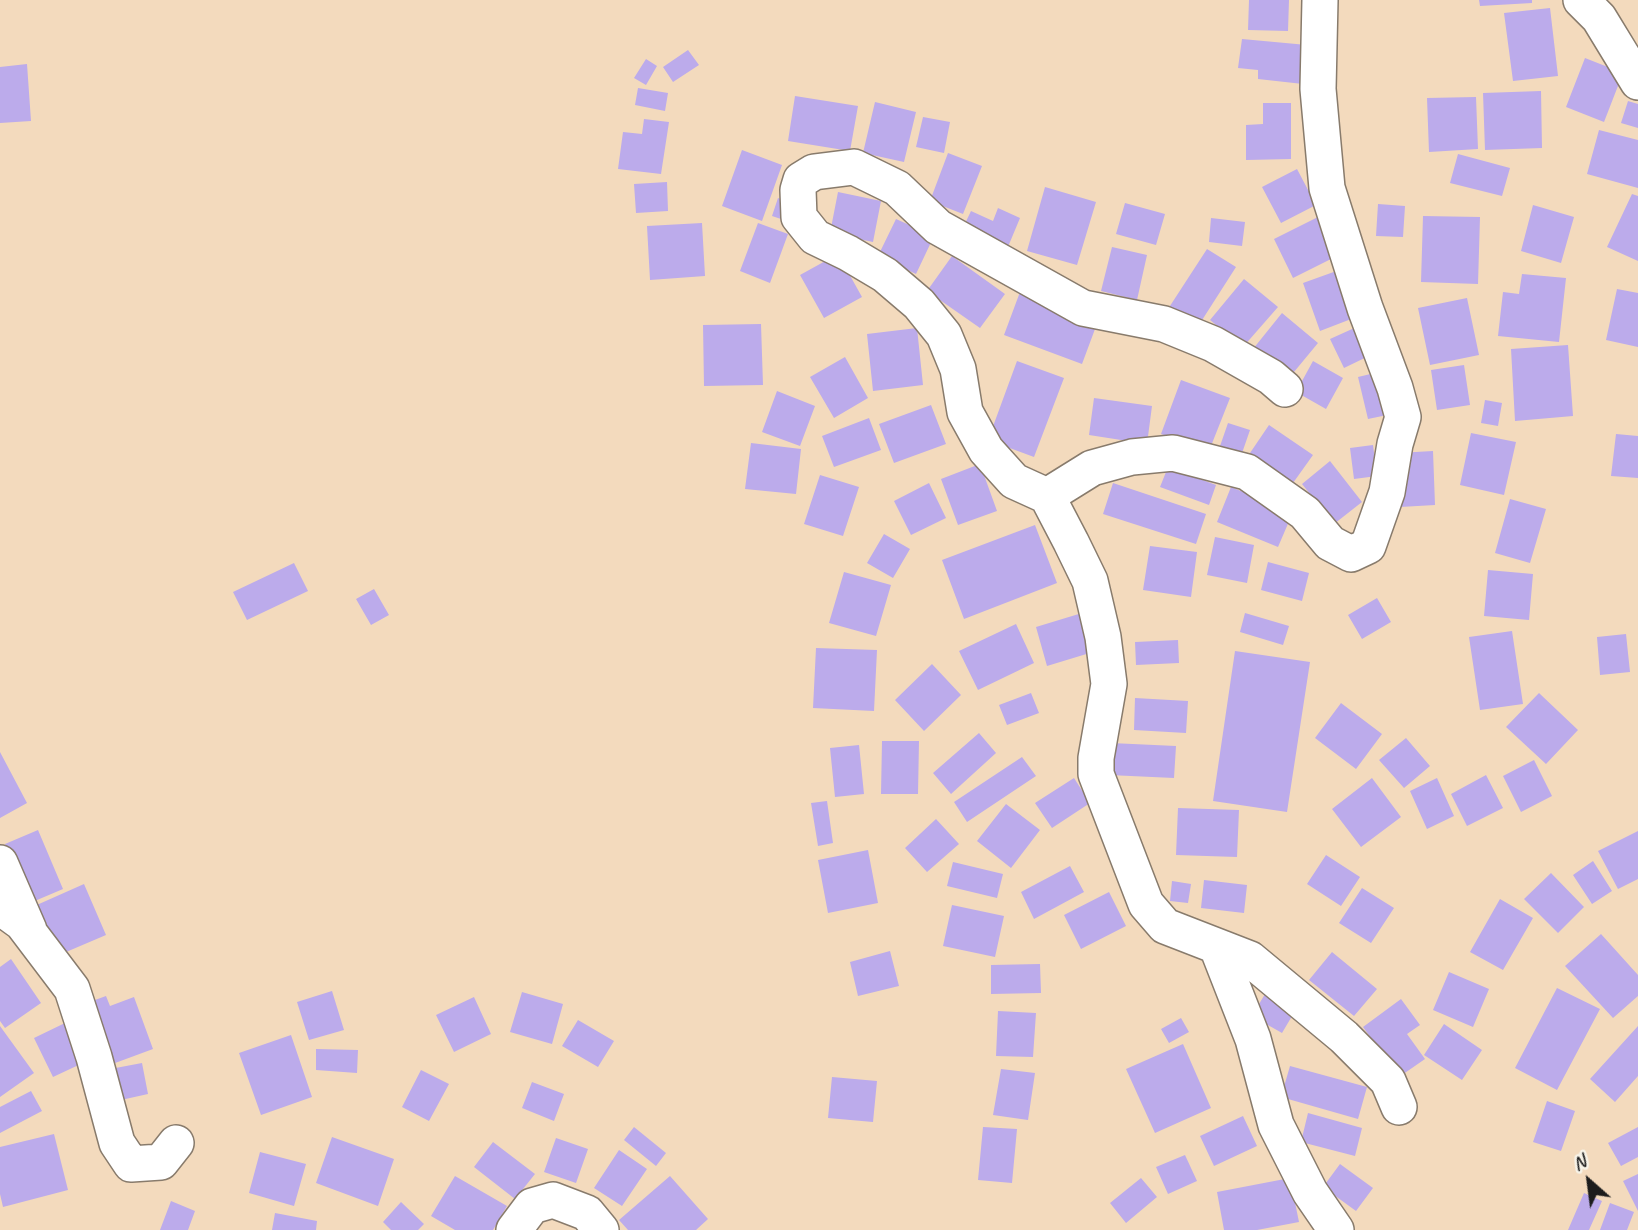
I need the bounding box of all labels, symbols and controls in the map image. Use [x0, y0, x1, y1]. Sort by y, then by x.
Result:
north arrow [1554, 1146, 1624, 1216]
text: N [1568, 1149, 1590, 1176]

